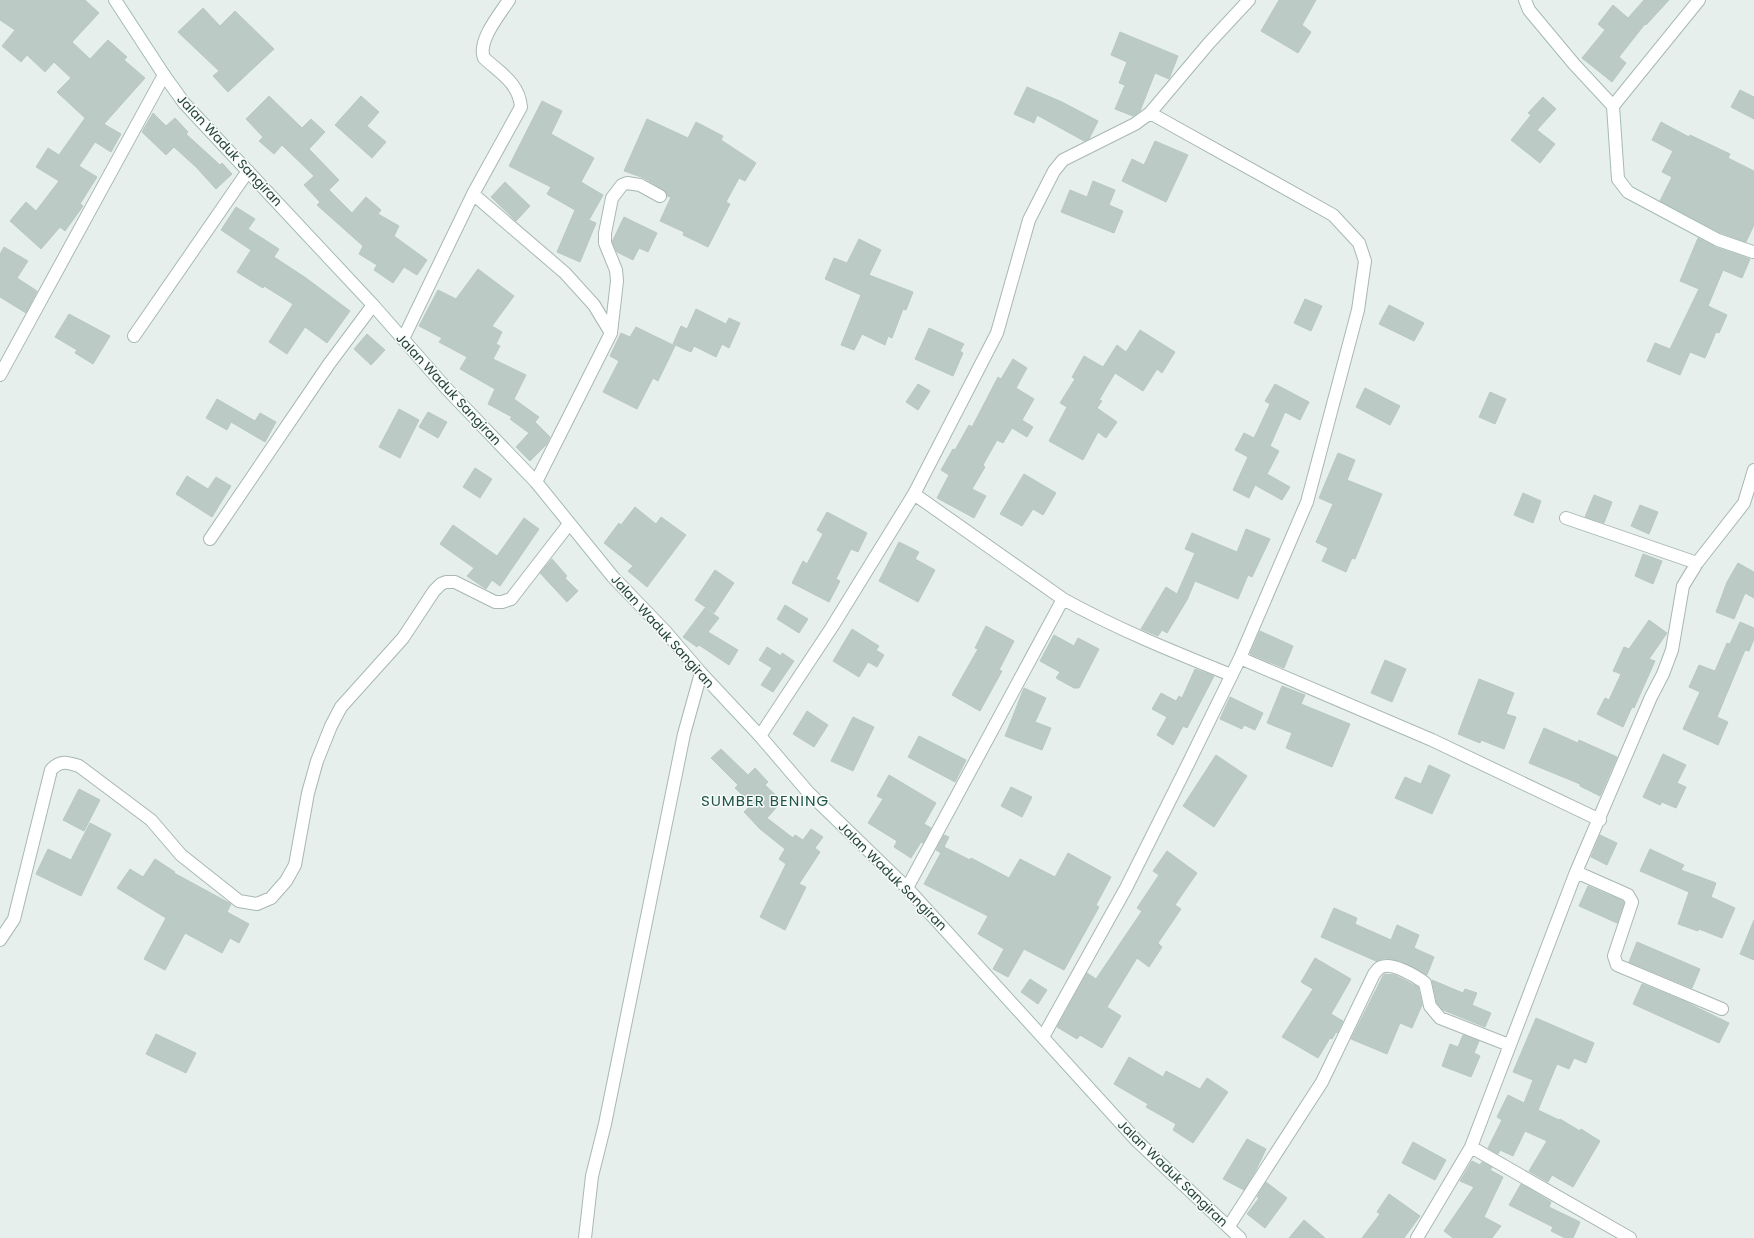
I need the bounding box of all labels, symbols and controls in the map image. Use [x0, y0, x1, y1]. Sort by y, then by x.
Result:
street label: Jalan Waduk Sangiran [173, 90, 287, 211]
street label: Jalan Waduk Sangiran [392, 329, 506, 450]
street label: Jalan Waduk Sangiran [606, 570, 719, 692]
district label: SUMBER BENING [701, 790, 829, 811]
street label: Jalan Waduk Sangiran [834, 818, 951, 935]
street label: Jalan Waduk Sangiran [1113, 1116, 1232, 1231]

